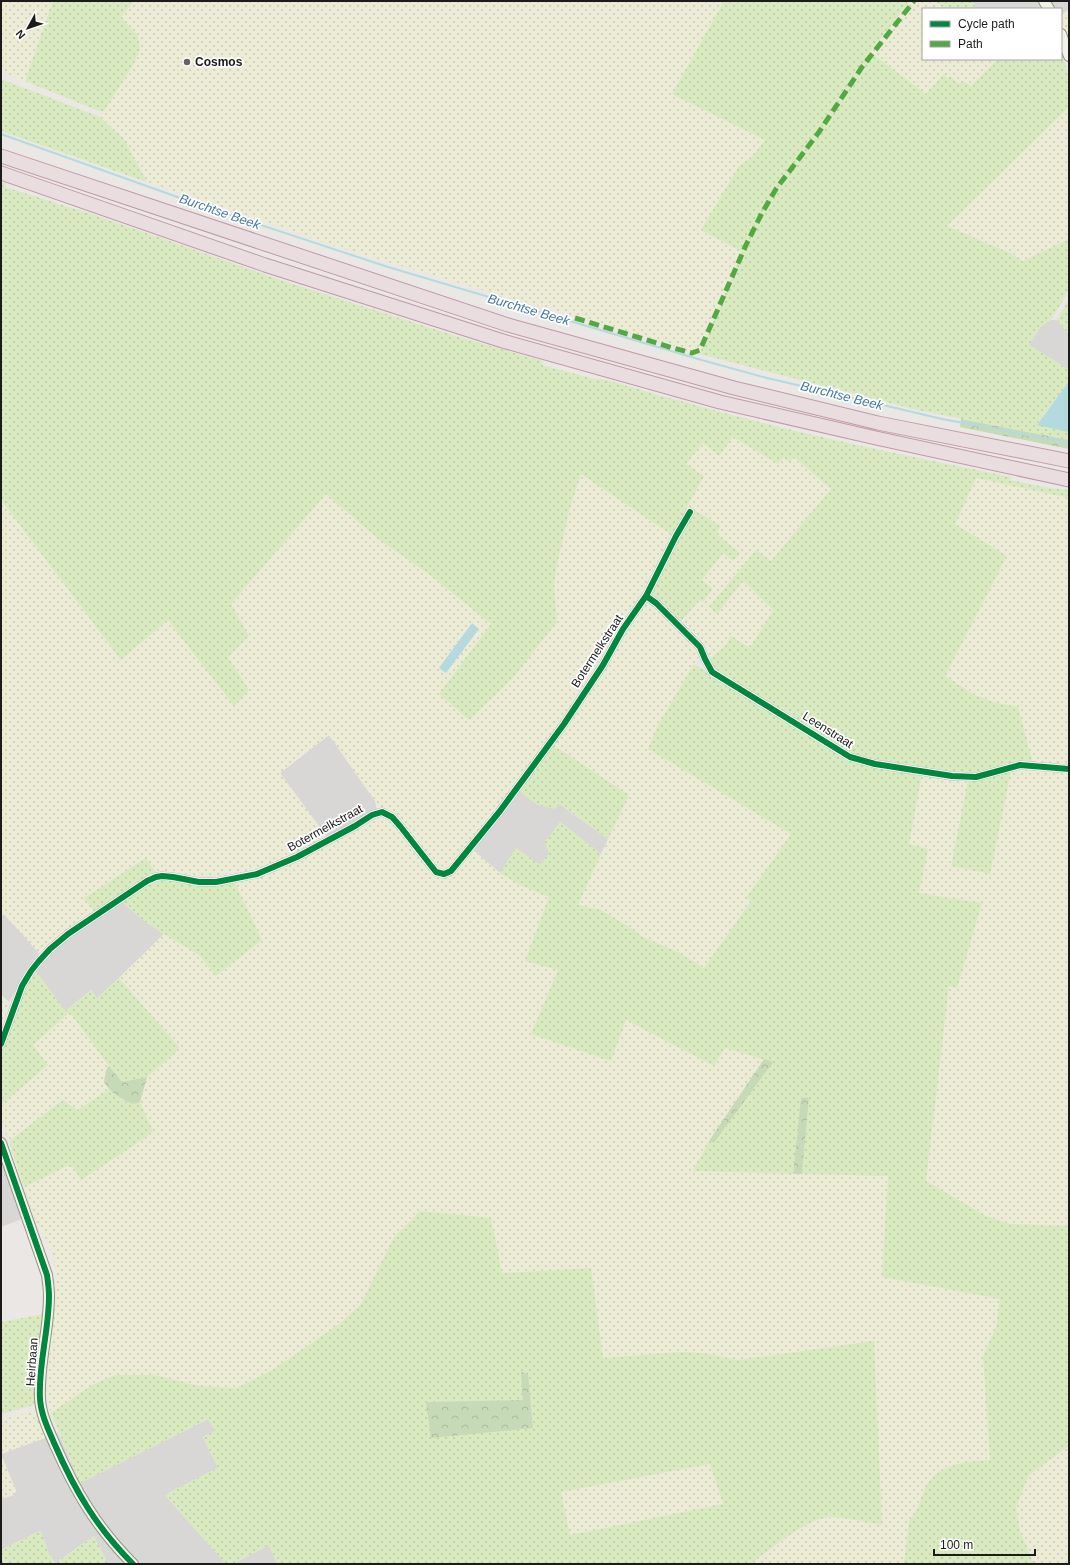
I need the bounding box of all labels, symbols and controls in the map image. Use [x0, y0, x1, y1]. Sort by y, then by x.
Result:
north arrow [8, 8, 48, 48]
legend [922, 8, 1062, 60]
text: Cycle path [958, 17, 1015, 31]
text: N [13, 27, 27, 41]
text: Path [958, 37, 983, 51]
place label: Cosmos [195, 55, 243, 69]
marker: Cosmos [182, 57, 192, 67]
water label: Burchtse Beek [177, 191, 264, 233]
water label: Burchtse Beek [486, 291, 573, 329]
water label: Burchtse Beek [799, 378, 886, 413]
street label: Botermelkstraat [568, 611, 626, 690]
street label: Leenstraat [800, 709, 856, 751]
street label: Botermelkstraat [285, 801, 366, 854]
street label: Heirbaan [23, 1337, 41, 1387]
scale bar [934, 1531, 1035, 1557]
text: 100 m [940, 1538, 973, 1552]

